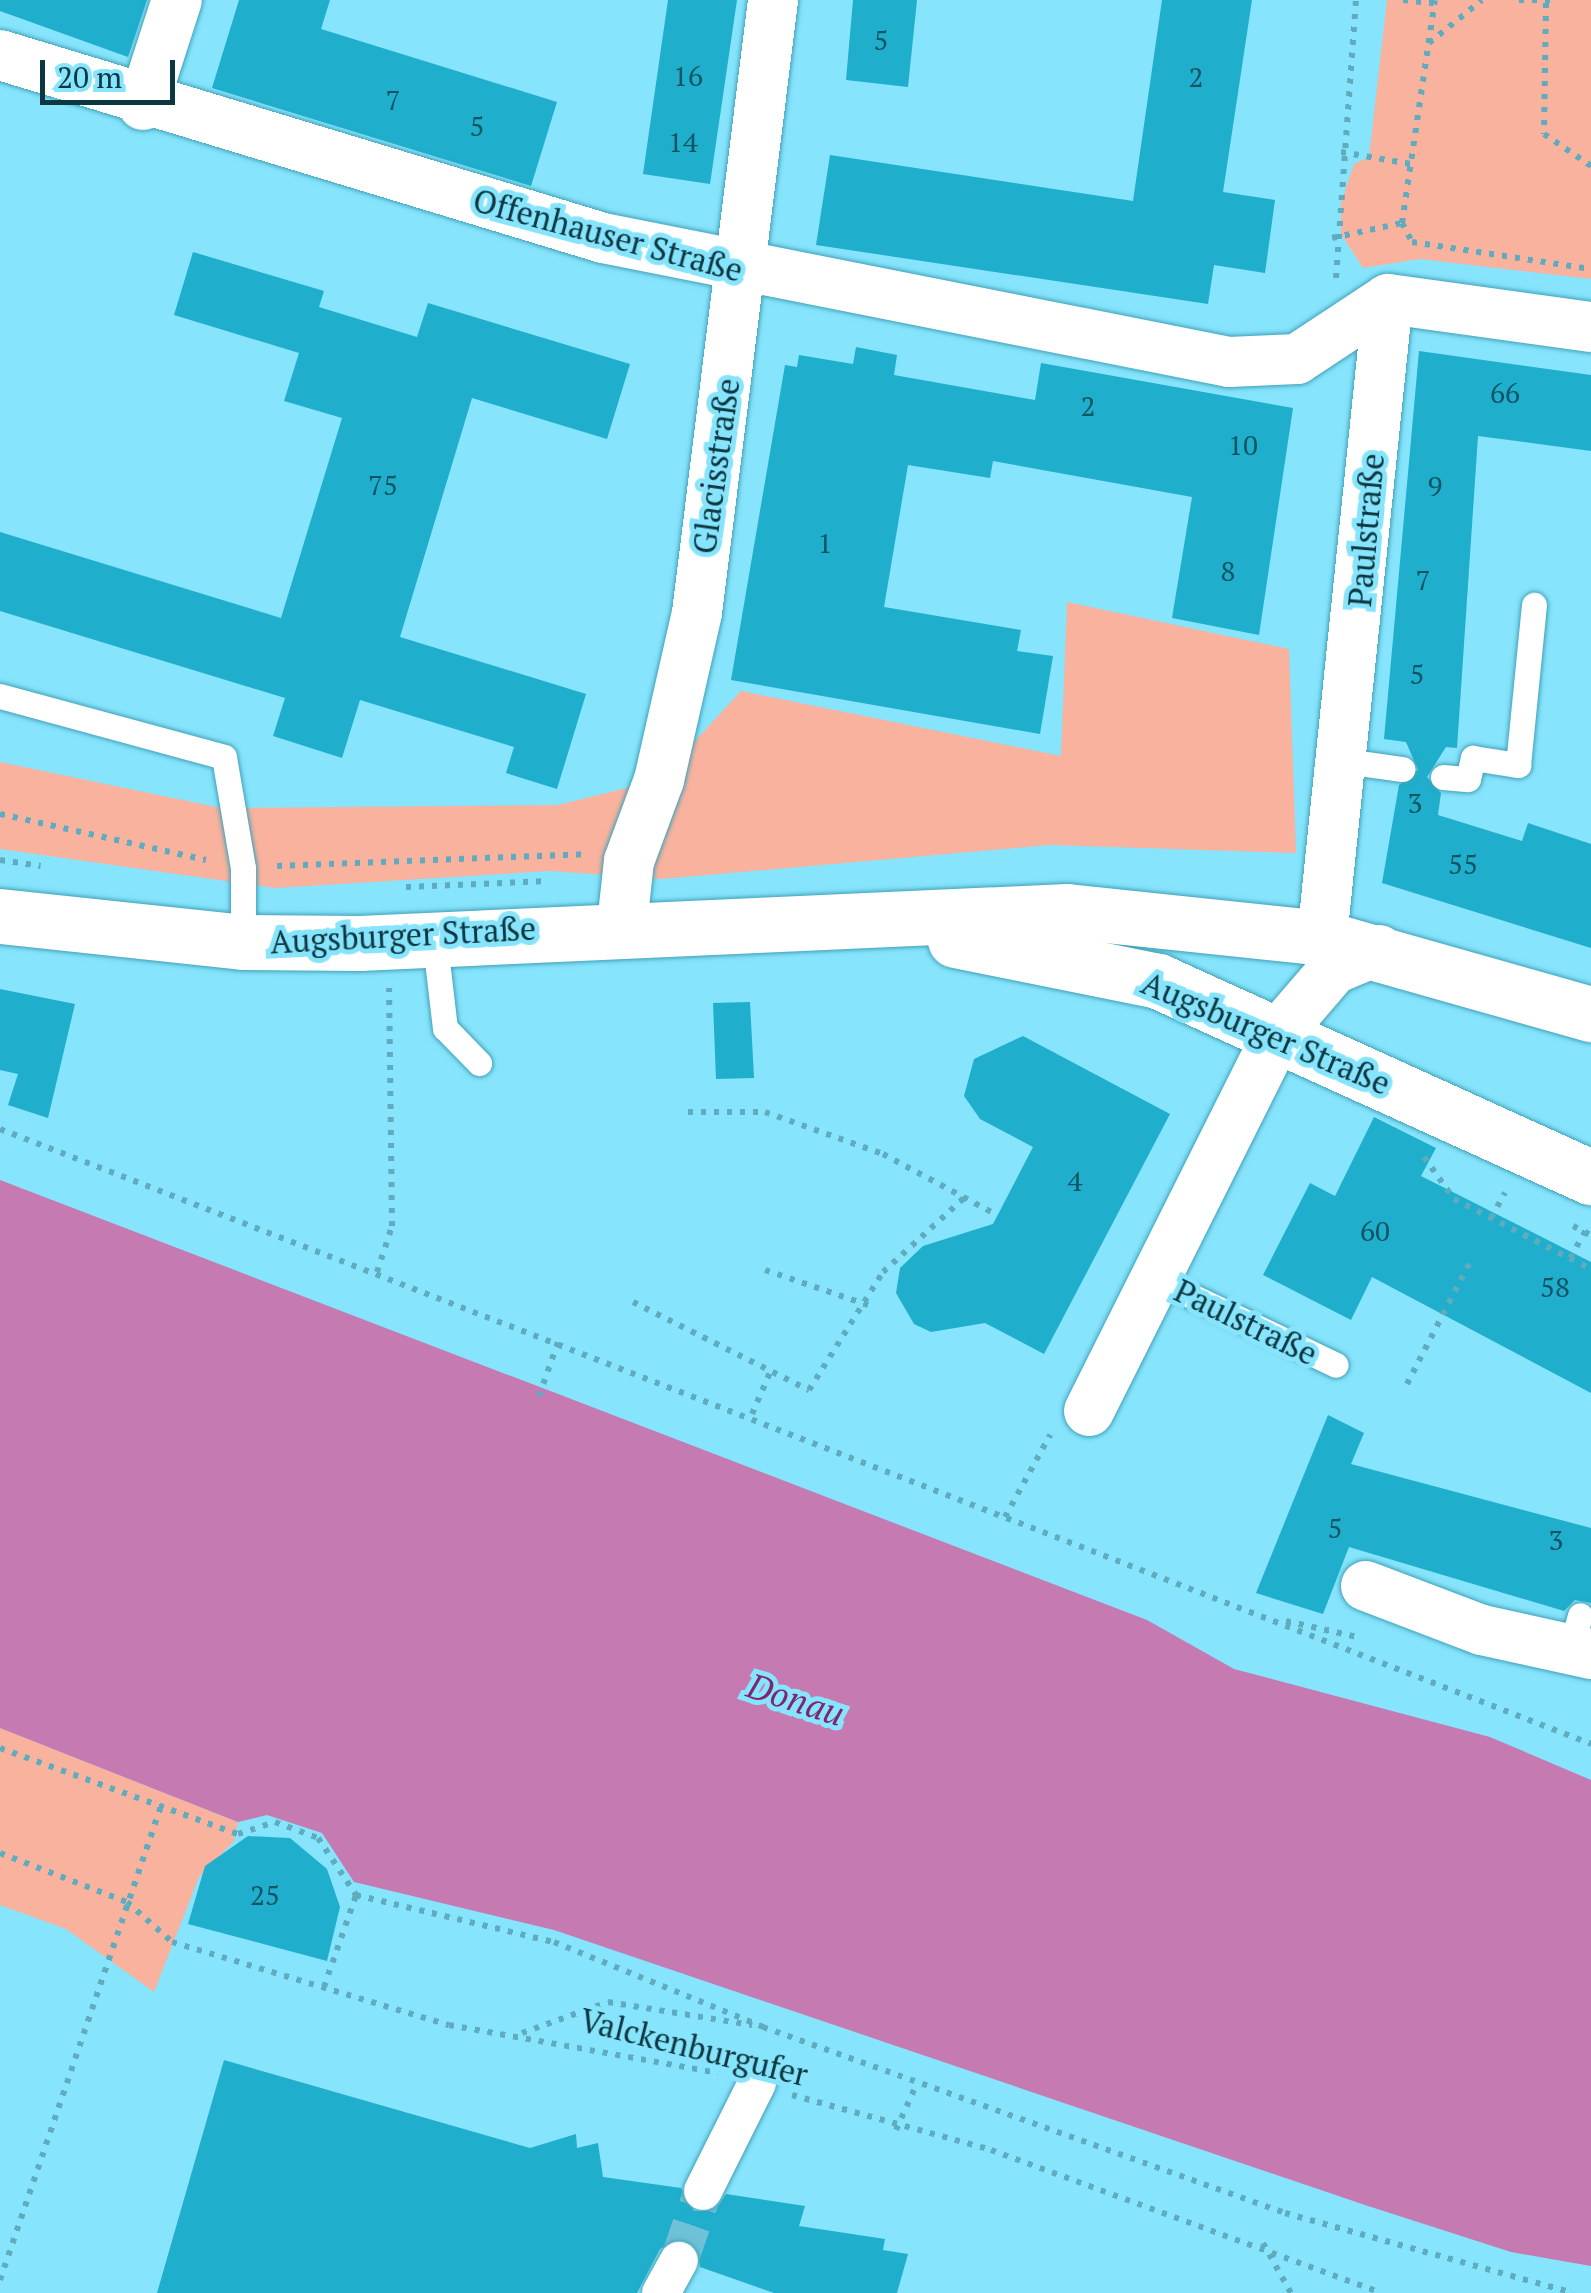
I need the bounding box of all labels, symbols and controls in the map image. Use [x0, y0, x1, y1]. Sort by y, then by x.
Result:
house number: 5 [874, 23, 888, 57]
scale bar [45, 40, 180, 102]
text: 20 m [57, 57, 122, 97]
house number: 16 [673, 59, 703, 93]
house number: 2 [1189, 60, 1203, 94]
house number: 7 [386, 83, 400, 117]
house number: 5 [470, 109, 484, 143]
house number: 14 [668, 125, 698, 159]
street label: Offenhauser Straße [469, 181, 747, 289]
street label: Glacisstraße [685, 376, 747, 556]
house number: 66 [1490, 376, 1520, 410]
house number: 2 [1081, 389, 1095, 423]
house number: 10 [1228, 428, 1258, 462]
street label: Paulstraße [1340, 452, 1392, 608]
house number: 75 [368, 468, 398, 502]
house number: 9 [1428, 469, 1442, 503]
house number: 1 [818, 526, 832, 560]
house number: 8 [1221, 554, 1235, 588]
house number: 7 [1416, 563, 1430, 597]
house number: 5 [1410, 657, 1424, 691]
house number: 3 [1408, 786, 1422, 820]
house number: 55 [1448, 847, 1478, 881]
street label: Augsburger Straße [269, 909, 537, 961]
street label: Augsburger Straße [1136, 963, 1396, 1103]
house number: 4 [1068, 1164, 1082, 1198]
house number: 60 [1360, 1214, 1390, 1248]
house number: 58 [1540, 1270, 1570, 1304]
street label: Paulstraße [1168, 1271, 1324, 1373]
house number: 5 [1328, 1511, 1342, 1545]
house number: 3 [1549, 1523, 1563, 1557]
water label: Donau [742, 1664, 850, 1734]
house number: 25 [250, 1878, 280, 1912]
street label: Valckenburgufer [576, 2000, 812, 2094]

